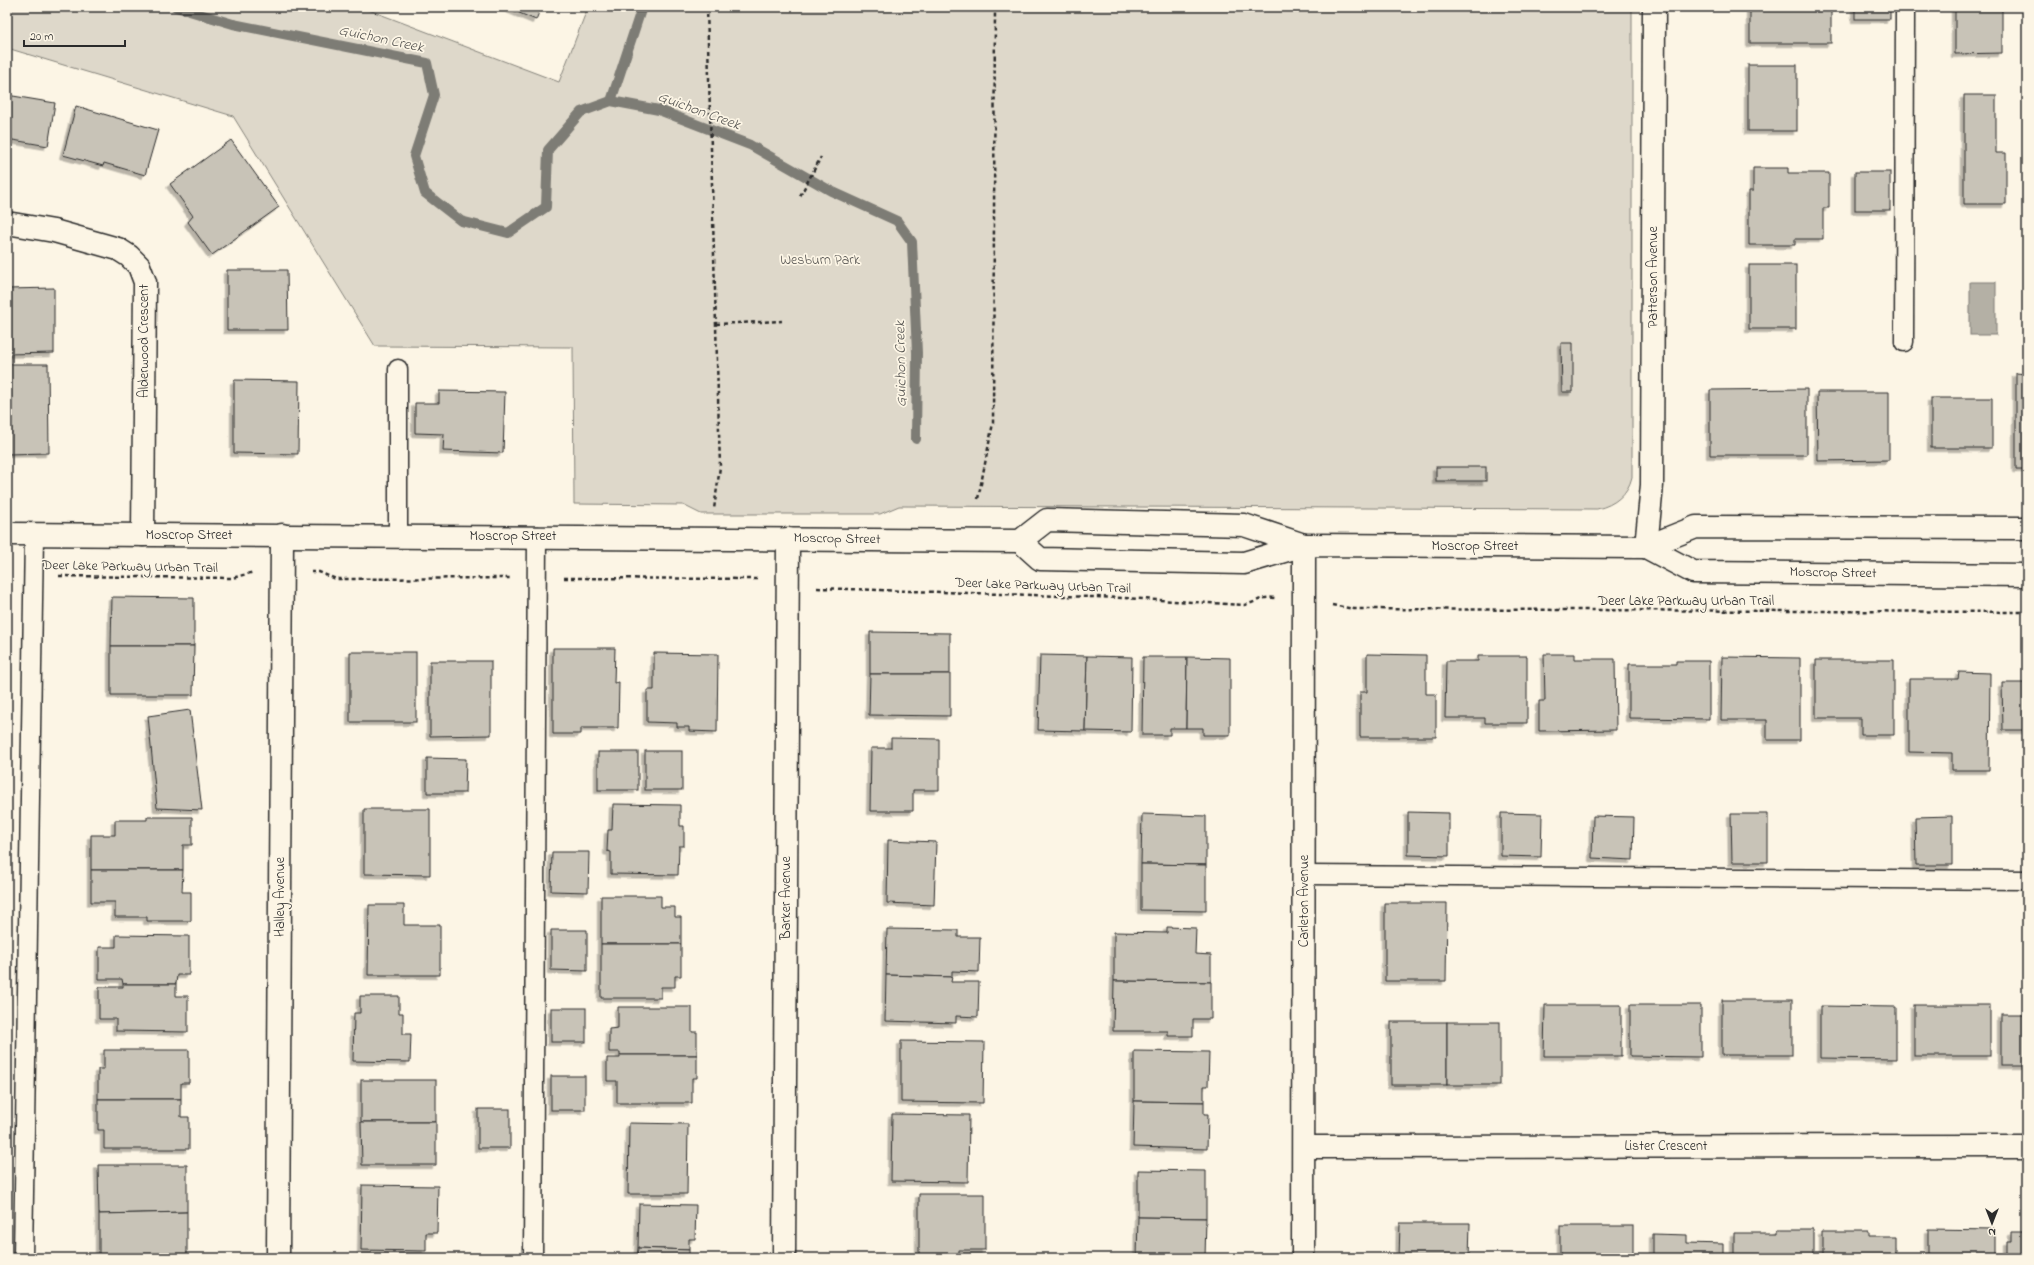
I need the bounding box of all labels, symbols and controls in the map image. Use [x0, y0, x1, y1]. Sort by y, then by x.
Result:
water label: Guichon Creek [337, 19, 427, 59]
scale bar [24, 22, 125, 48]
text: 20 m [30, 28, 53, 46]
water label: Guichon Creek [655, 86, 745, 137]
street label: Patterson Avenue [1643, 226, 1664, 328]
park label: Wesburn Park [780, 250, 861, 271]
street label: Alderwood Crescent [134, 284, 155, 398]
water label: Guichon Creek [889, 319, 913, 407]
street label: Moscrop Street [145, 525, 233, 546]
street label: Moscrop Street [469, 526, 557, 547]
street label: Moscrop Street [793, 528, 881, 550]
street label: Moscrop Street [1431, 536, 1519, 557]
street label: Deer Lake Parkway Urban Trail [41, 555, 218, 580]
street label: Moscrop Street [1789, 562, 1877, 584]
street label: Deer Lake Parkway Urban Trail [954, 572, 1131, 601]
street label: Deer Lake Parkway Urban Trail [1597, 591, 1774, 613]
street label: Carleton Avenue [1294, 854, 1315, 947]
street label: Halley Avenue [270, 856, 292, 937]
street label: Barker Avenue [776, 856, 797, 941]
street label: Lister Crescent [1624, 1136, 1708, 1157]
north arrow [1972, 1203, 2012, 1243]
text: N [1988, 1224, 1996, 1240]

